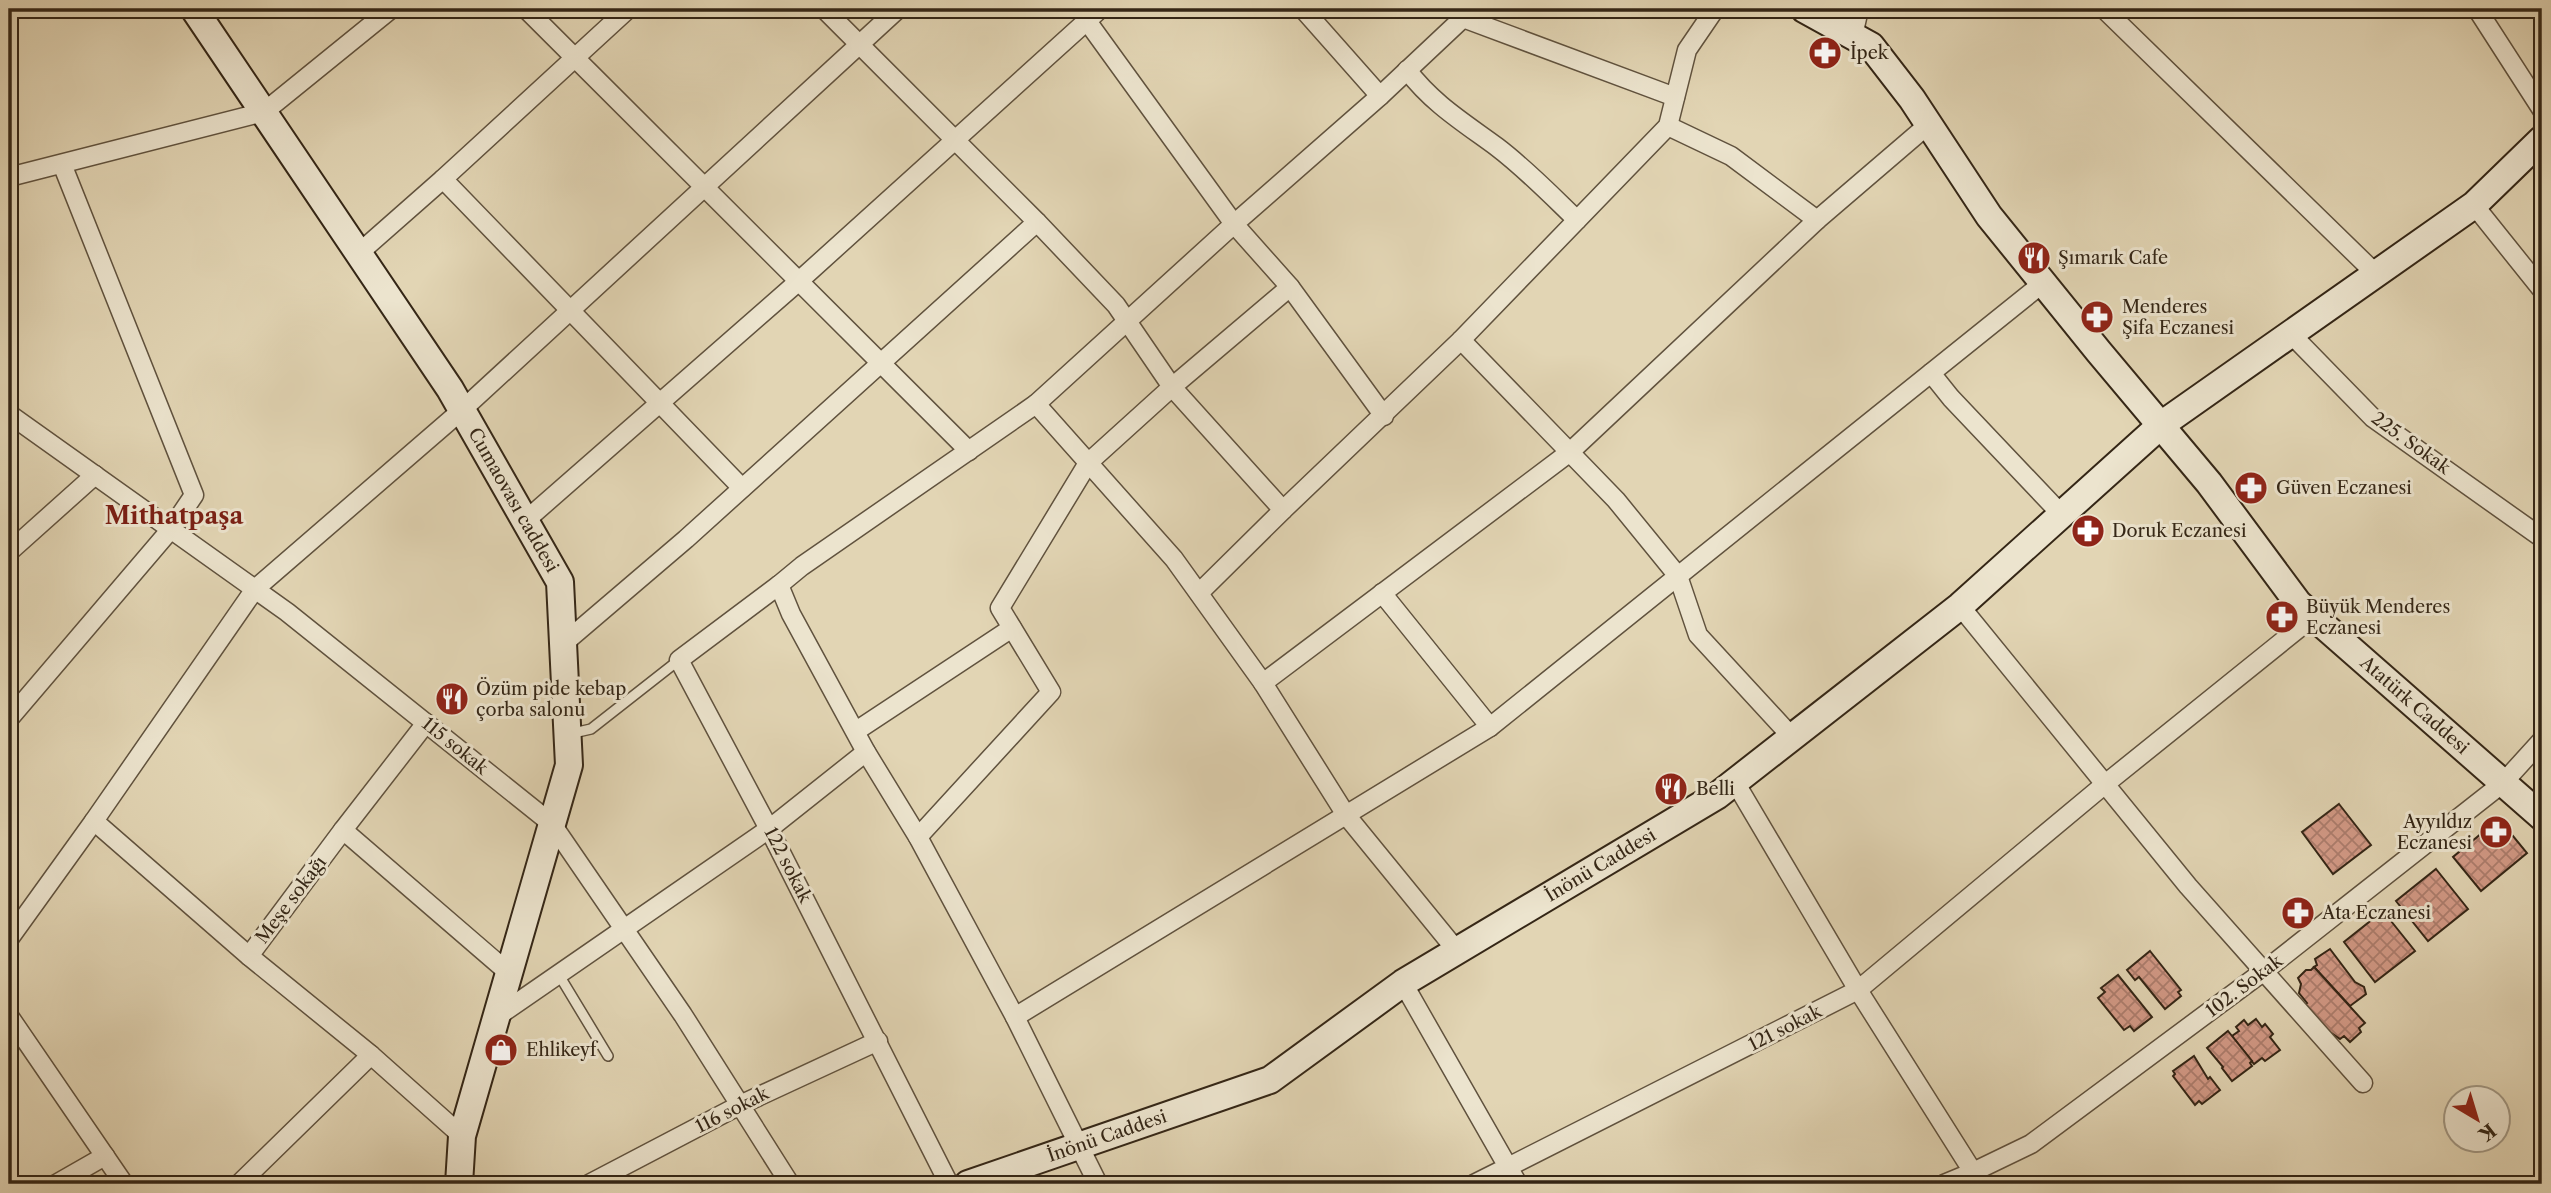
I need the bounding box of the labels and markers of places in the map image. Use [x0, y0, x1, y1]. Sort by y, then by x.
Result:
pharmacy icon: İpek [1806, 34, 1844, 72]
place label: İpek [1850, 41, 1890, 64]
restaurant icon: Şımarık Cafe [2015, 239, 2053, 277]
place label: Şımarık Cafe [2058, 247, 2168, 269]
place label: Menderes Şifa Eczanesi [2122, 296, 2235, 339]
pharmacy icon: Menderes Şifa Eczanesi [2078, 298, 2116, 336]
pharmacy icon: Güven Eczanesi [2232, 469, 2270, 507]
place label: Güven Eczanesi [2276, 477, 2412, 499]
pharmacy icon: Doruk Eczanesi [2069, 512, 2107, 550]
place label: Doruk Eczanesi [2112, 520, 2247, 542]
place label: Büyük Menderes Eczanesi [2306, 596, 2450, 639]
pharmacy icon: Büyük Menderes Eczanesi [2263, 598, 2301, 636]
place label: Özüm pide kebap çorba salonu [476, 677, 626, 721]
restaurant icon: Özüm pide kebap çorba salonu [433, 680, 471, 718]
restaurant icon: Belli [1652, 770, 1690, 808]
place label: Belli [1696, 778, 1735, 800]
place label: Ayyıldız Eczanesi [2397, 811, 2473, 854]
pharmacy icon: Ayyıldız Eczanesi [2477, 813, 2515, 851]
pharmacy icon: Ata Eczanesi [2279, 894, 2317, 932]
place label: Ata Eczanesi [2321, 902, 2431, 924]
shop icon: Ehlikeyf [482, 1031, 520, 1069]
place label: Ehlikeyf [526, 1039, 599, 1061]

